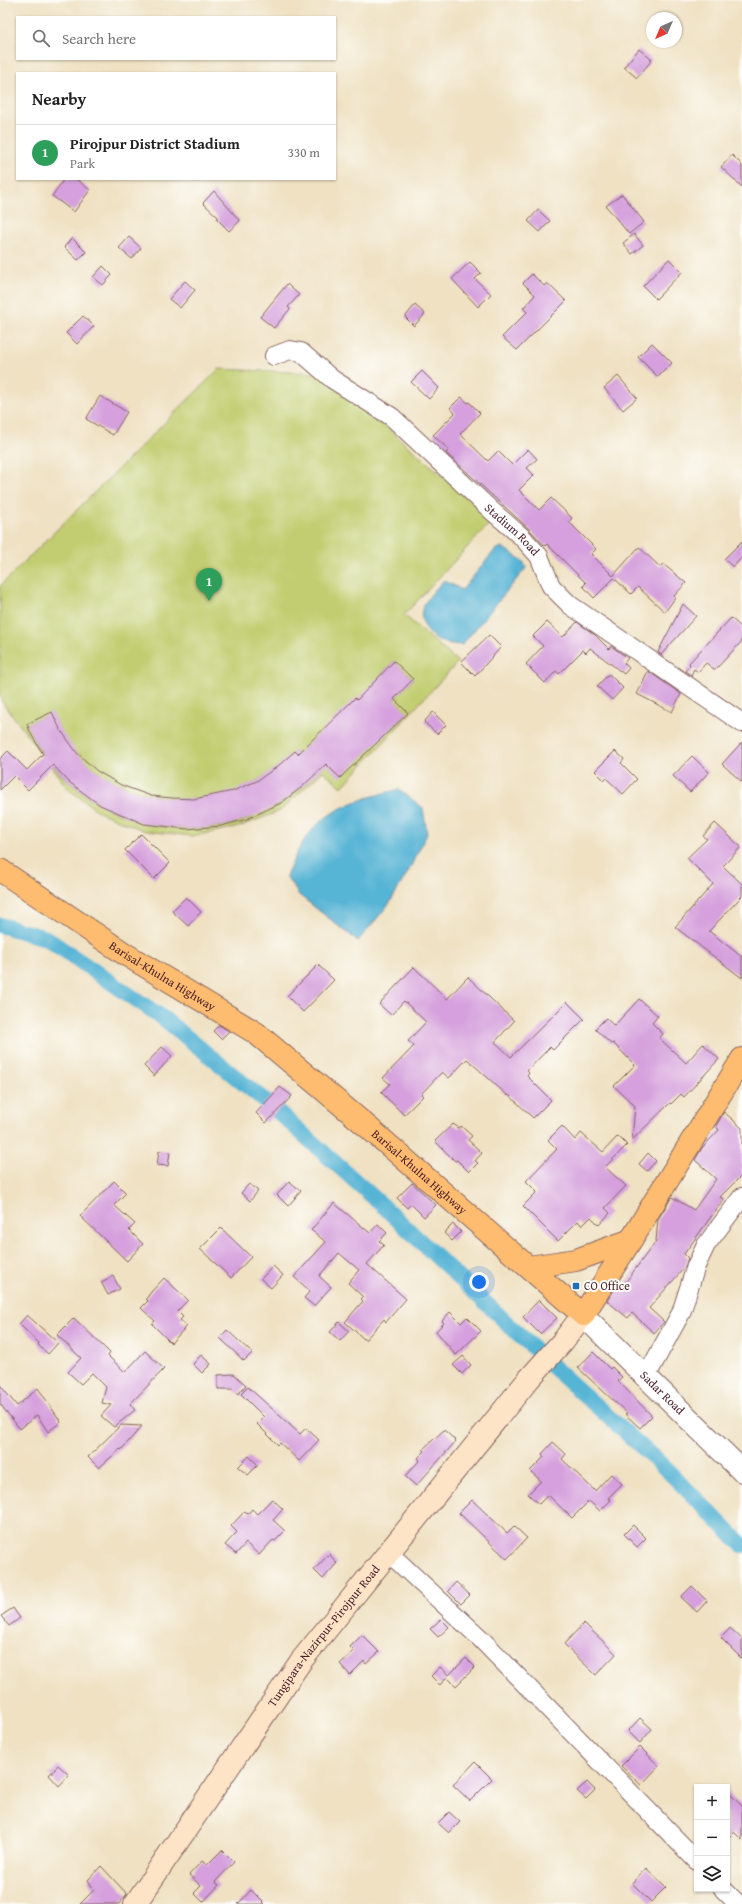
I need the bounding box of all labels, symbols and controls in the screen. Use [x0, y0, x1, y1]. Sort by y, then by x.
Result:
north arrow [646, 12, 682, 48]
search box [16, 16, 336, 60]
icon: search [30, 27, 52, 49]
text: Search here [62, 28, 136, 49]
text: Nearby [32, 86, 86, 111]
text: Pirojpur District Stadium [70, 133, 240, 154]
text: 1 [42, 143, 48, 162]
text: 330 m [288, 143, 320, 162]
text: Park [70, 154, 95, 173]
street label: Stadium Road [481, 499, 544, 560]
pin: 1 [196, 568, 222, 601]
street label: Barisal-Khulna Highway [106, 937, 219, 1015]
street label: Barisal-Khulna Highway [368, 1125, 471, 1218]
your location [469, 1272, 489, 1292]
place label: CO Office [584, 1277, 630, 1294]
marker: CO Office [571, 1281, 581, 1291]
street label: Sadar Road [637, 1367, 689, 1419]
street label: Tungipara-Nazirpur-Pirojpur Road [263, 1561, 384, 1710]
map controls [694, 1784, 730, 1892]
button: + [694, 1784, 730, 1820]
button: − [694, 1820, 730, 1856]
button: layers [694, 1856, 730, 1892]

